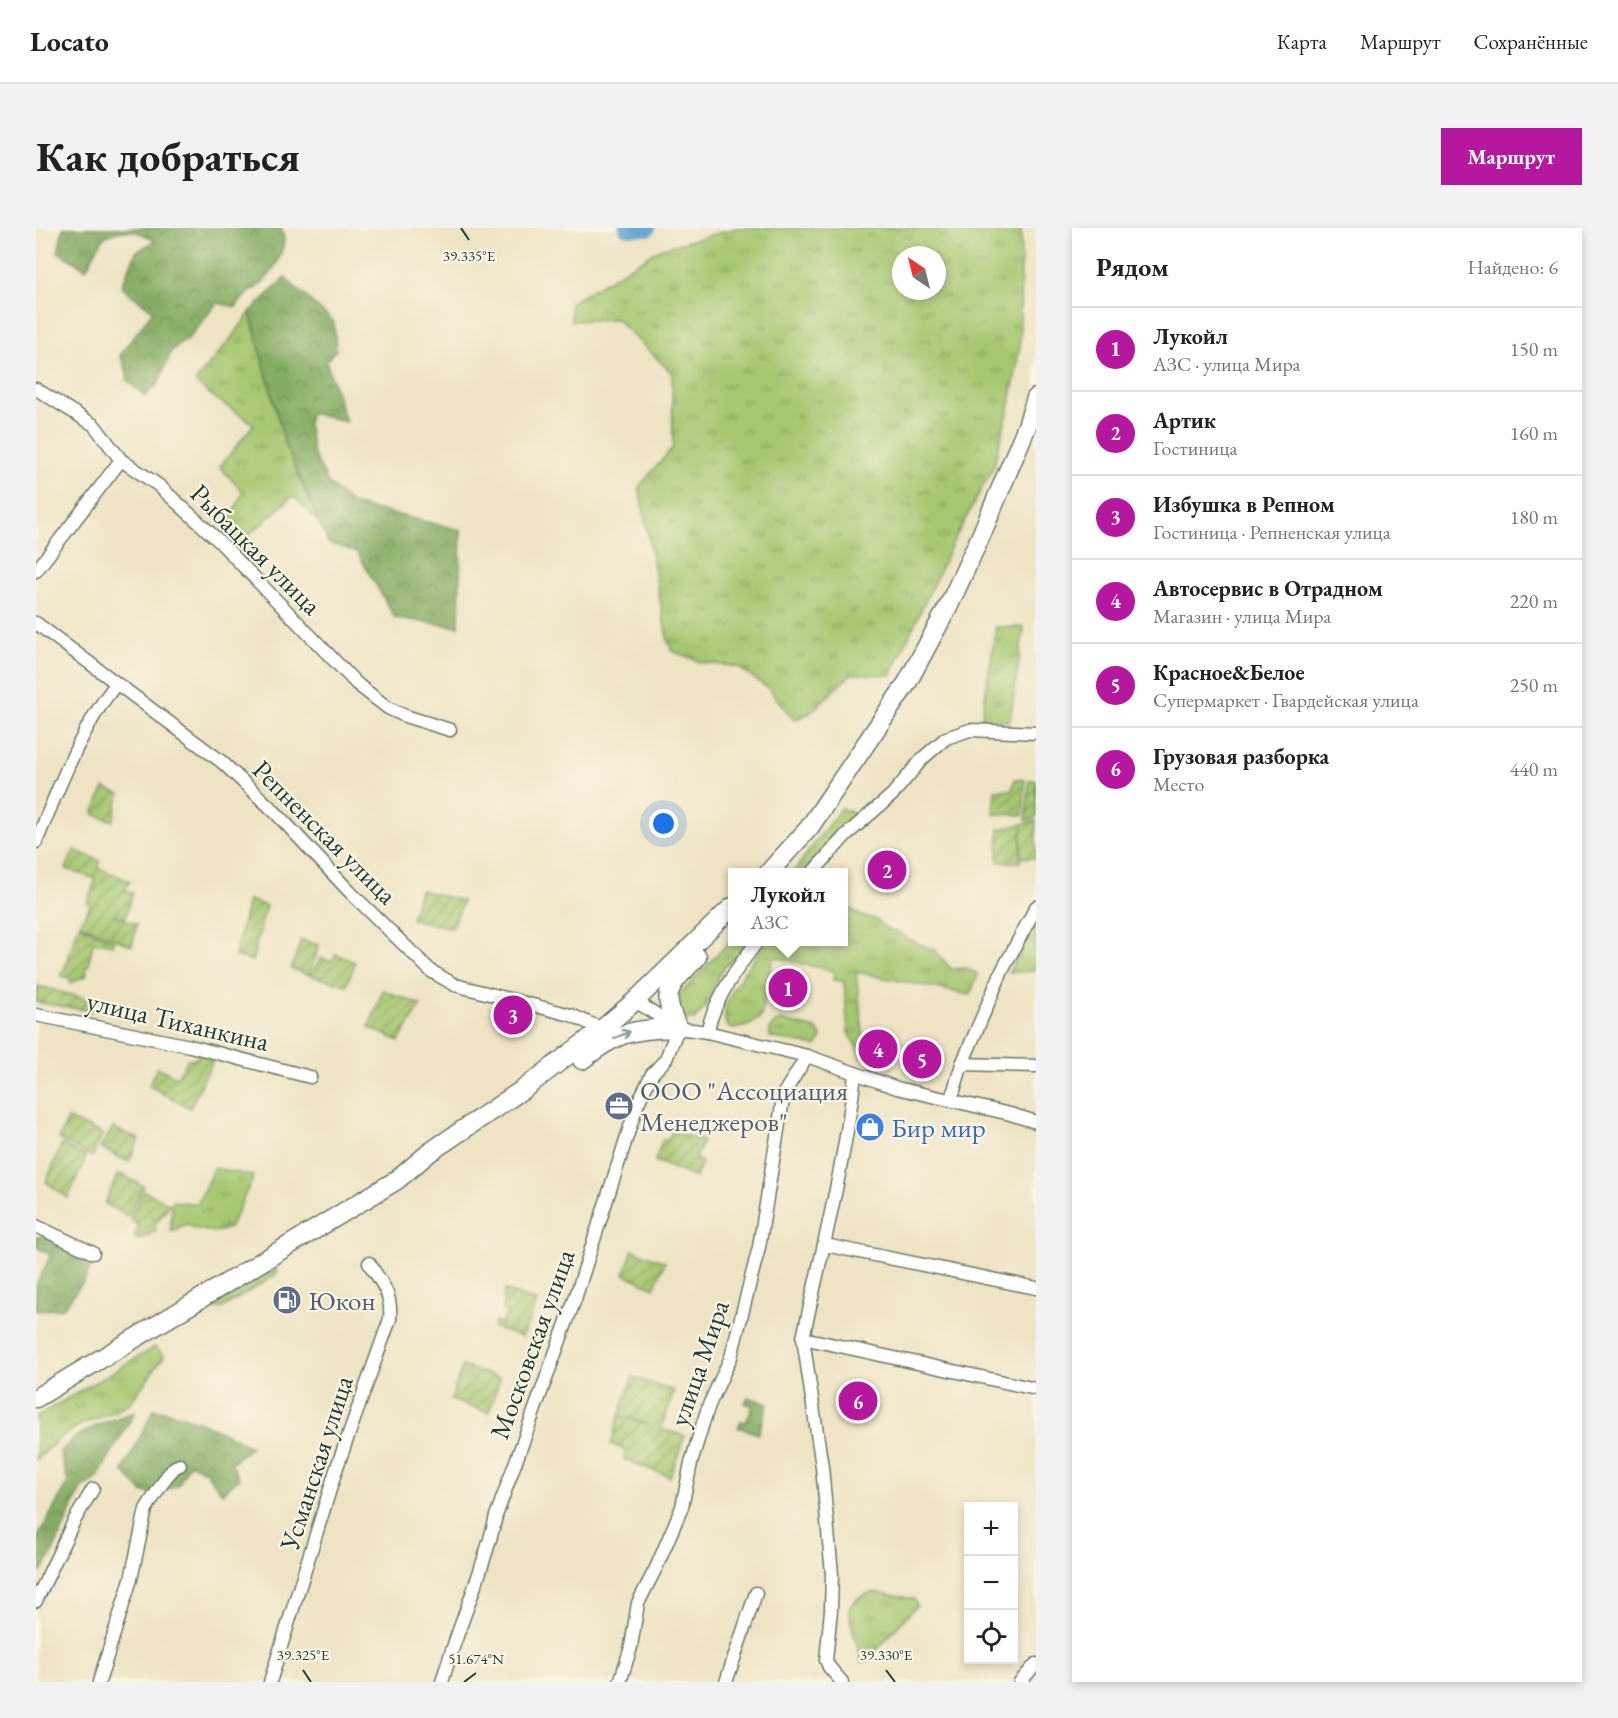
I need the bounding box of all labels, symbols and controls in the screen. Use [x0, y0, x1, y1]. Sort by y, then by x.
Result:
text: Locato [30, 23, 109, 59]
text: Карта [1277, 28, 1327, 55]
text: Маршрут [1360, 28, 1441, 55]
text: Сохранённые [1474, 28, 1588, 55]
button: Маршрут [1441, 128, 1582, 185]
text: Как добраться [36, 129, 300, 184]
text: 39.335°E [443, 246, 496, 265]
north arrow [892, 246, 946, 300]
text: Рядом [1096, 250, 1169, 284]
text: Найдено: 6 [1467, 254, 1558, 280]
text: Лукойл [1153, 322, 1228, 351]
text: 1 [1110, 336, 1121, 362]
text: 150 m [1510, 336, 1558, 362]
text: АЗС · улица Мира [1153, 351, 1300, 377]
text: Артик [1153, 406, 1216, 435]
text: 2 [1110, 420, 1121, 446]
text: 160 m [1510, 420, 1558, 446]
text: Гостиница [1153, 435, 1238, 461]
street label: Рыбацкая улица [183, 476, 329, 622]
text: Избушка в Репном [1153, 490, 1335, 519]
text: 3 [1110, 504, 1121, 530]
text: 180 m [1510, 504, 1558, 530]
text: Гостиница · Репненская улица [1153, 519, 1391, 545]
text: Автосервис в Отрадном [1153, 574, 1383, 603]
text: 4 [1110, 588, 1121, 614]
text: 220 m [1510, 588, 1558, 614]
text: Магазин · улица Мира [1153, 603, 1331, 629]
text: Красное&Белое [1153, 658, 1305, 687]
text: 5 [1110, 672, 1121, 698]
text: 250 m [1510, 672, 1558, 698]
text: Супермаркет · Гвардейская улица [1153, 687, 1419, 713]
text: Грузовая разборка [1153, 742, 1329, 771]
street label: Репненская улица [245, 752, 405, 912]
text: 6 [1110, 756, 1121, 782]
text: 440 m [1510, 756, 1558, 782]
text: Место [1153, 771, 1204, 797]
your location [649, 809, 678, 838]
pin: 2 [868, 848, 906, 892]
popup [728, 868, 848, 946]
text: Лукойл [751, 880, 825, 909]
text: АЗС [751, 909, 789, 935]
pin: 1 [768, 966, 807, 1011]
street label: улица Тиханкина [83, 983, 273, 1059]
pin: 3 [494, 992, 532, 1038]
pin: 4 [858, 1026, 898, 1072]
one-way arrow [612, 1029, 631, 1040]
pin: 5 [902, 1036, 942, 1082]
place label: ООО "Ассоциация Менеджеров" [640, 1073, 848, 1139]
office icon: ООО "Ассоциация Менеджеров" [603, 1090, 635, 1122]
place label: Бир мир [891, 1110, 986, 1145]
shop icon: Бир мир [854, 1111, 886, 1143]
street label: Московская улица [481, 1244, 583, 1444]
place label: Юкон [308, 1283, 376, 1318]
fuel station icon: Юкон [271, 1284, 303, 1316]
street label: улица Мира [661, 1295, 737, 1431]
street label: Усманская улица [271, 1371, 361, 1556]
pin: 6 [838, 1378, 878, 1424]
map controls [964, 1502, 1018, 1664]
button: + [964, 1502, 1018, 1556]
button: − [964, 1556, 1018, 1610]
button: locate [964, 1610, 1018, 1664]
text: 39.325°E [277, 1645, 330, 1664]
text: 39.330°E [860, 1645, 913, 1664]
text: 51.674°N [448, 1649, 504, 1668]

